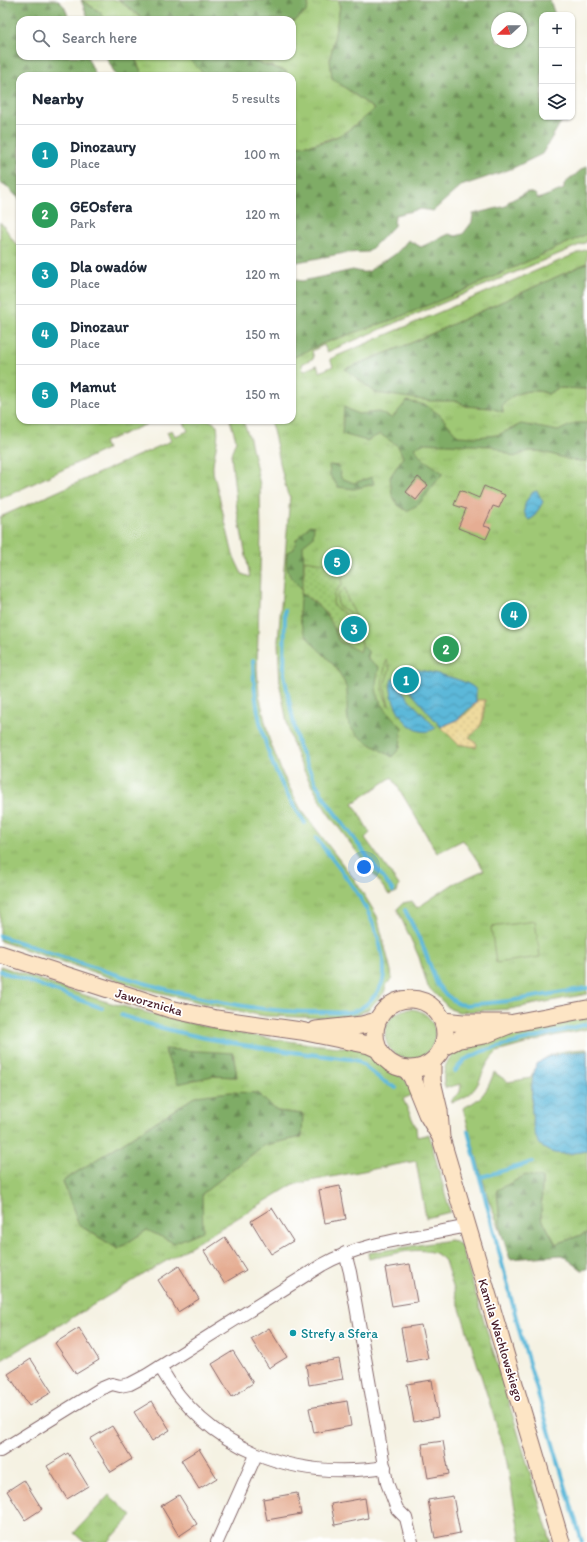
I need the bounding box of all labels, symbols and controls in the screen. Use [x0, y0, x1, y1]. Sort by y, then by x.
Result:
north arrow [491, 12, 527, 48]
map controls [539, 12, 575, 120]
button: + [539, 12, 575, 48]
search box [16, 16, 296, 60]
icon: search [30, 27, 52, 49]
text: Search here [62, 29, 137, 47]
button: − [539, 48, 575, 84]
button: layers [539, 84, 575, 120]
text: Nearby [32, 88, 84, 108]
text: 5 results [232, 91, 280, 106]
text: Dinozaury [70, 138, 136, 156]
text: 1 [42, 147, 48, 162]
text: 100 m [244, 147, 280, 162]
text: Place [70, 156, 100, 171]
text: GEOsfera [70, 198, 132, 216]
text: 2 [42, 207, 48, 222]
text: 120 m [245, 207, 280, 222]
text: Park [70, 216, 96, 231]
text: Dla owadów [70, 258, 147, 276]
text: 3 [41, 267, 49, 282]
text: 120 m [245, 267, 280, 282]
text: Place [70, 276, 100, 291]
text: Dinozaur [70, 318, 129, 336]
text: 4 [41, 327, 49, 342]
text: 150 m [245, 327, 280, 342]
text: Place [70, 336, 100, 351]
text: Mamut [70, 378, 116, 396]
text: 5 [42, 387, 48, 402]
text: 150 m [245, 387, 280, 402]
text: Place [70, 396, 100, 411]
pin: 5 [324, 547, 350, 577]
pin: 4 [501, 600, 527, 630]
pin: 3 [341, 614, 367, 644]
pin: 2 [433, 634, 459, 664]
pin: 1 [393, 665, 419, 695]
your location [354, 857, 374, 877]
street label: Jaworznicka [114, 985, 185, 1019]
street label: Kamila Wachlowskiego [475, 1277, 527, 1404]
place label: Strefy a Sfera [301, 1326, 378, 1341]
marker: Strefy a Sfera [288, 1328, 298, 1338]

